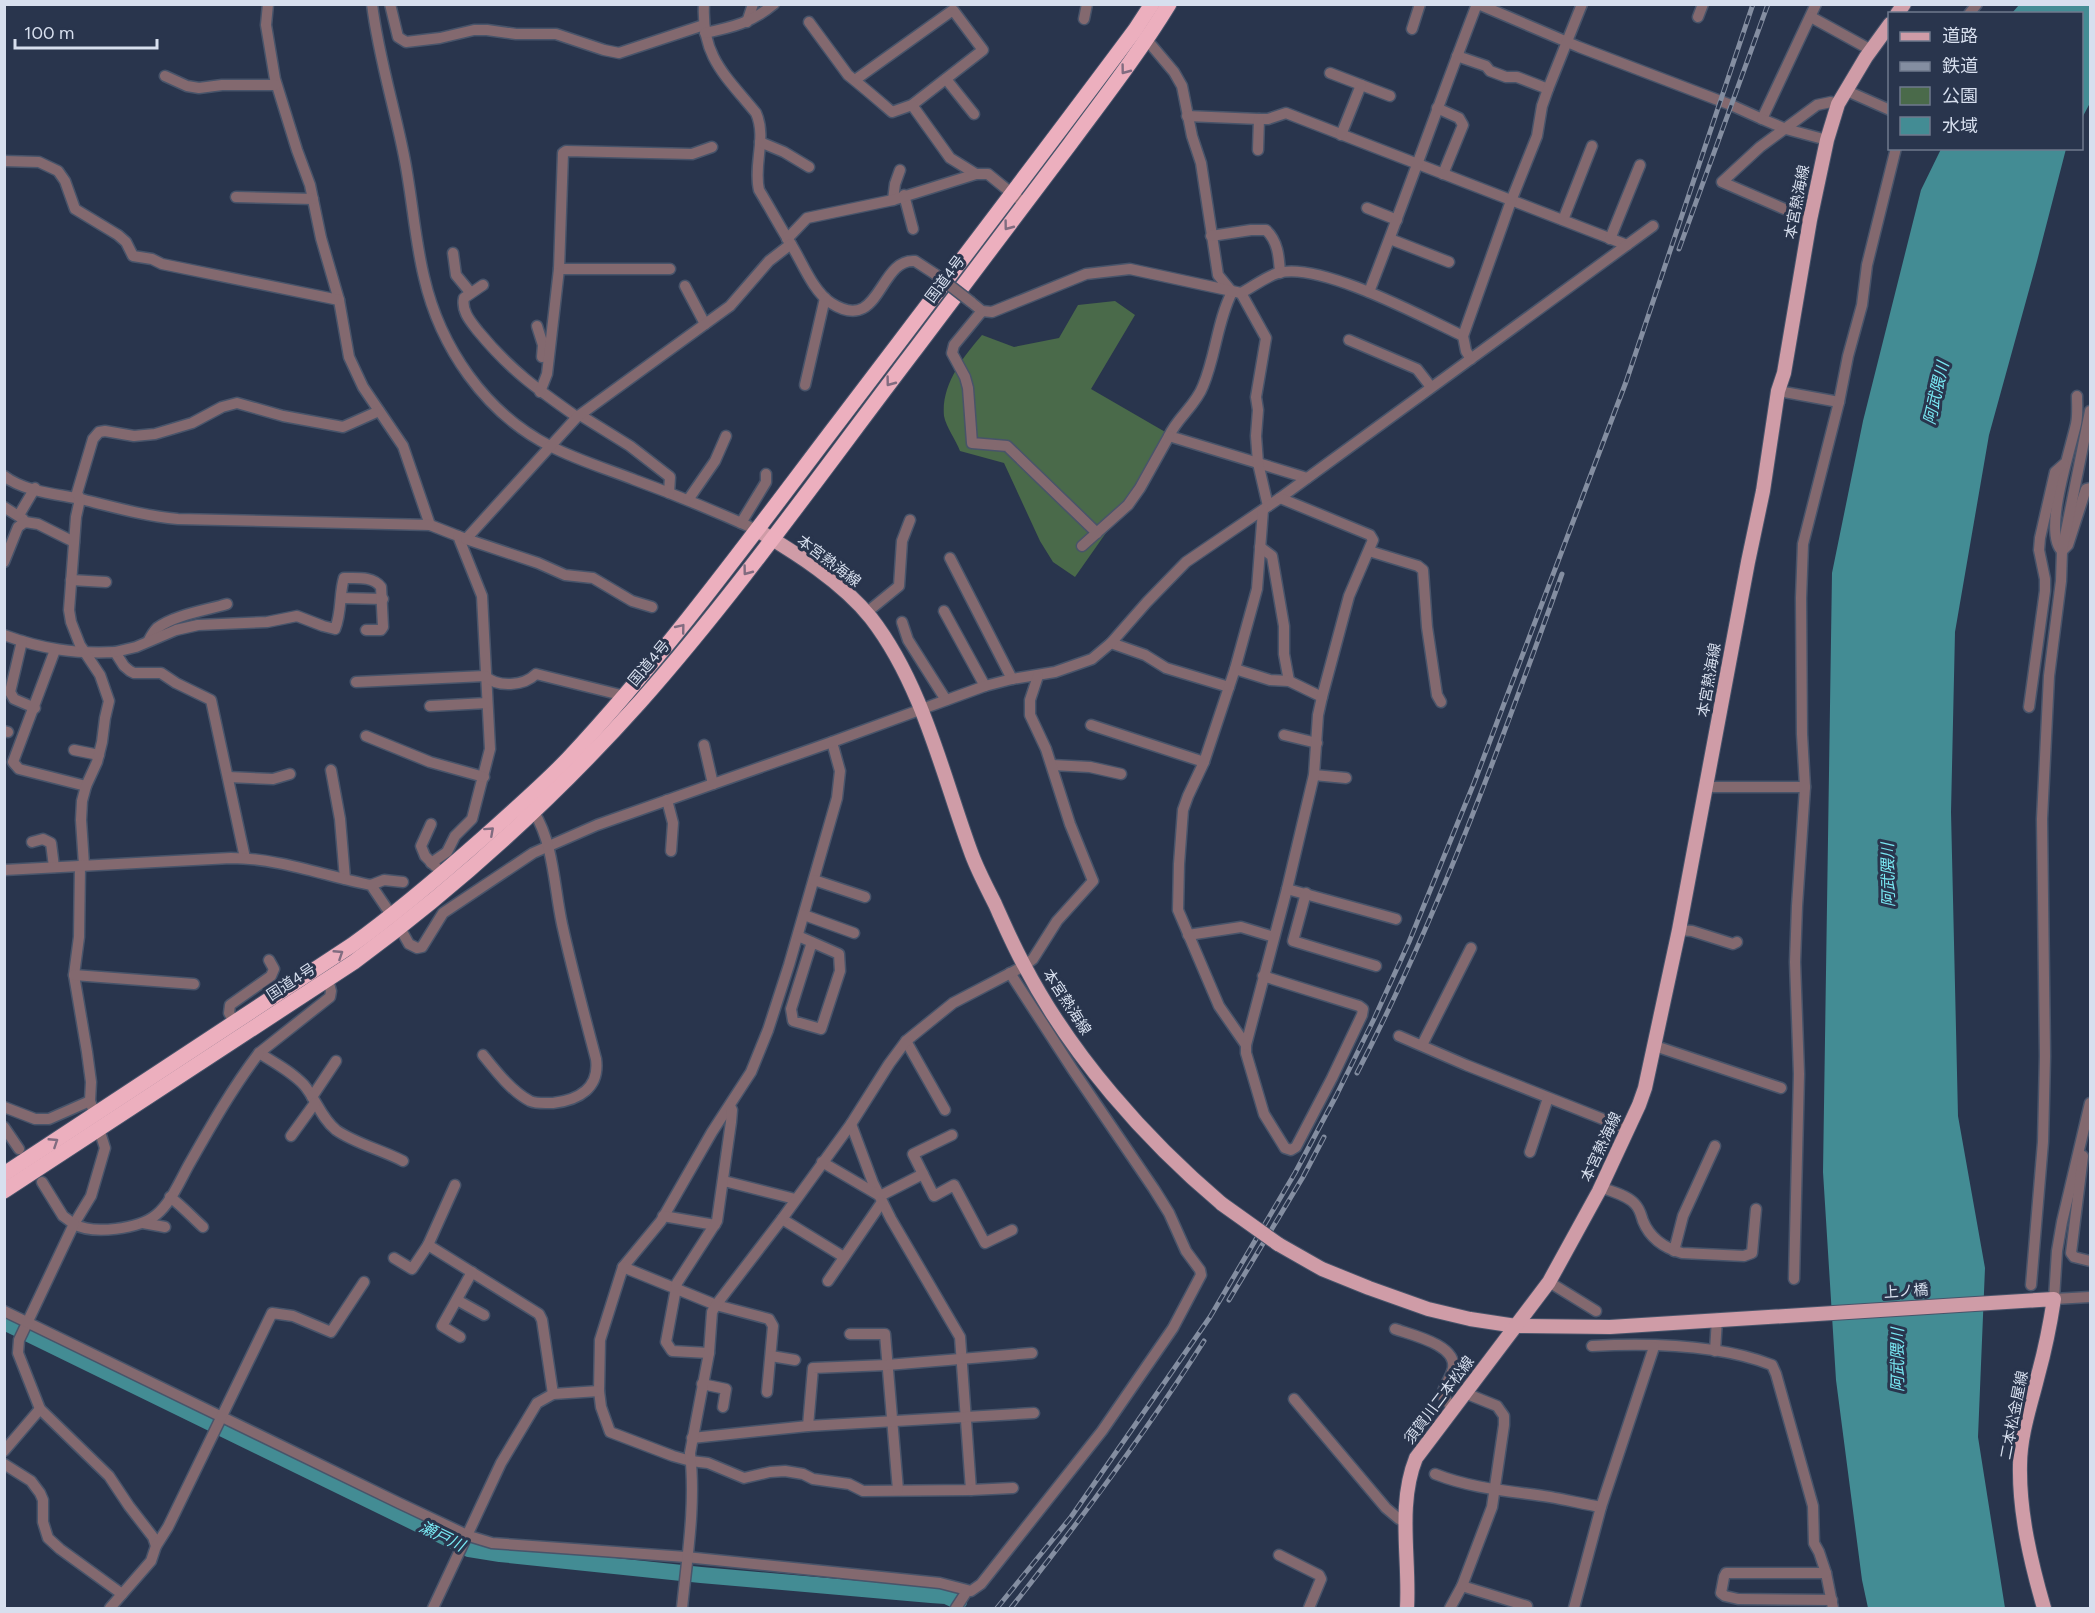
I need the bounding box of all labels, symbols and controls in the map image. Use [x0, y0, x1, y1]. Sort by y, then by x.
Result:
scale bar [15, 12, 158, 50]
legend [1888, 12, 2083, 150]
text: 100 m [24, 22, 74, 44]
text: 道路 [1942, 25, 1978, 47]
text: 鉄道 [1942, 55, 1978, 77]
one-way arrow [1121, 64, 1132, 75]
text: 公園 [1942, 85, 1978, 107]
text: 水域 [1942, 115, 1978, 137]
street label: 本宮熱海線 [1781, 163, 1813, 241]
one-way arrow [1004, 220, 1015, 231]
street label: 国道4号 [921, 252, 969, 306]
water label: 阿武隈川 [1920, 358, 1953, 426]
one-way arrow [886, 375, 897, 386]
street label: 本宮熱海線 [794, 531, 864, 591]
one-way arrow [743, 564, 754, 575]
one-way arrow [673, 624, 684, 635]
street label: 国道4号 [625, 636, 673, 690]
street label: 本宮熱海線 [1694, 641, 1724, 719]
one-way arrow [484, 827, 494, 838]
water label: 阿武隈川 [1878, 841, 1898, 907]
one-way arrow [332, 950, 343, 961]
street label: 国道4号 [263, 960, 319, 1004]
street label: 本宮熱海線 [1039, 966, 1095, 1038]
street label: 本宮熱海線 [1577, 1109, 1625, 1185]
one-way arrow [47, 1138, 58, 1149]
street label: 上ノ橋 [1883, 1280, 1929, 1302]
water label: 阿武隈川 [1888, 1326, 1907, 1392]
street label: 須賀川二本松線 [1400, 1353, 1478, 1447]
street label: 二本松金屋線 [1997, 1369, 2031, 1461]
water label: 瀬戸川 [416, 1517, 470, 1556]

